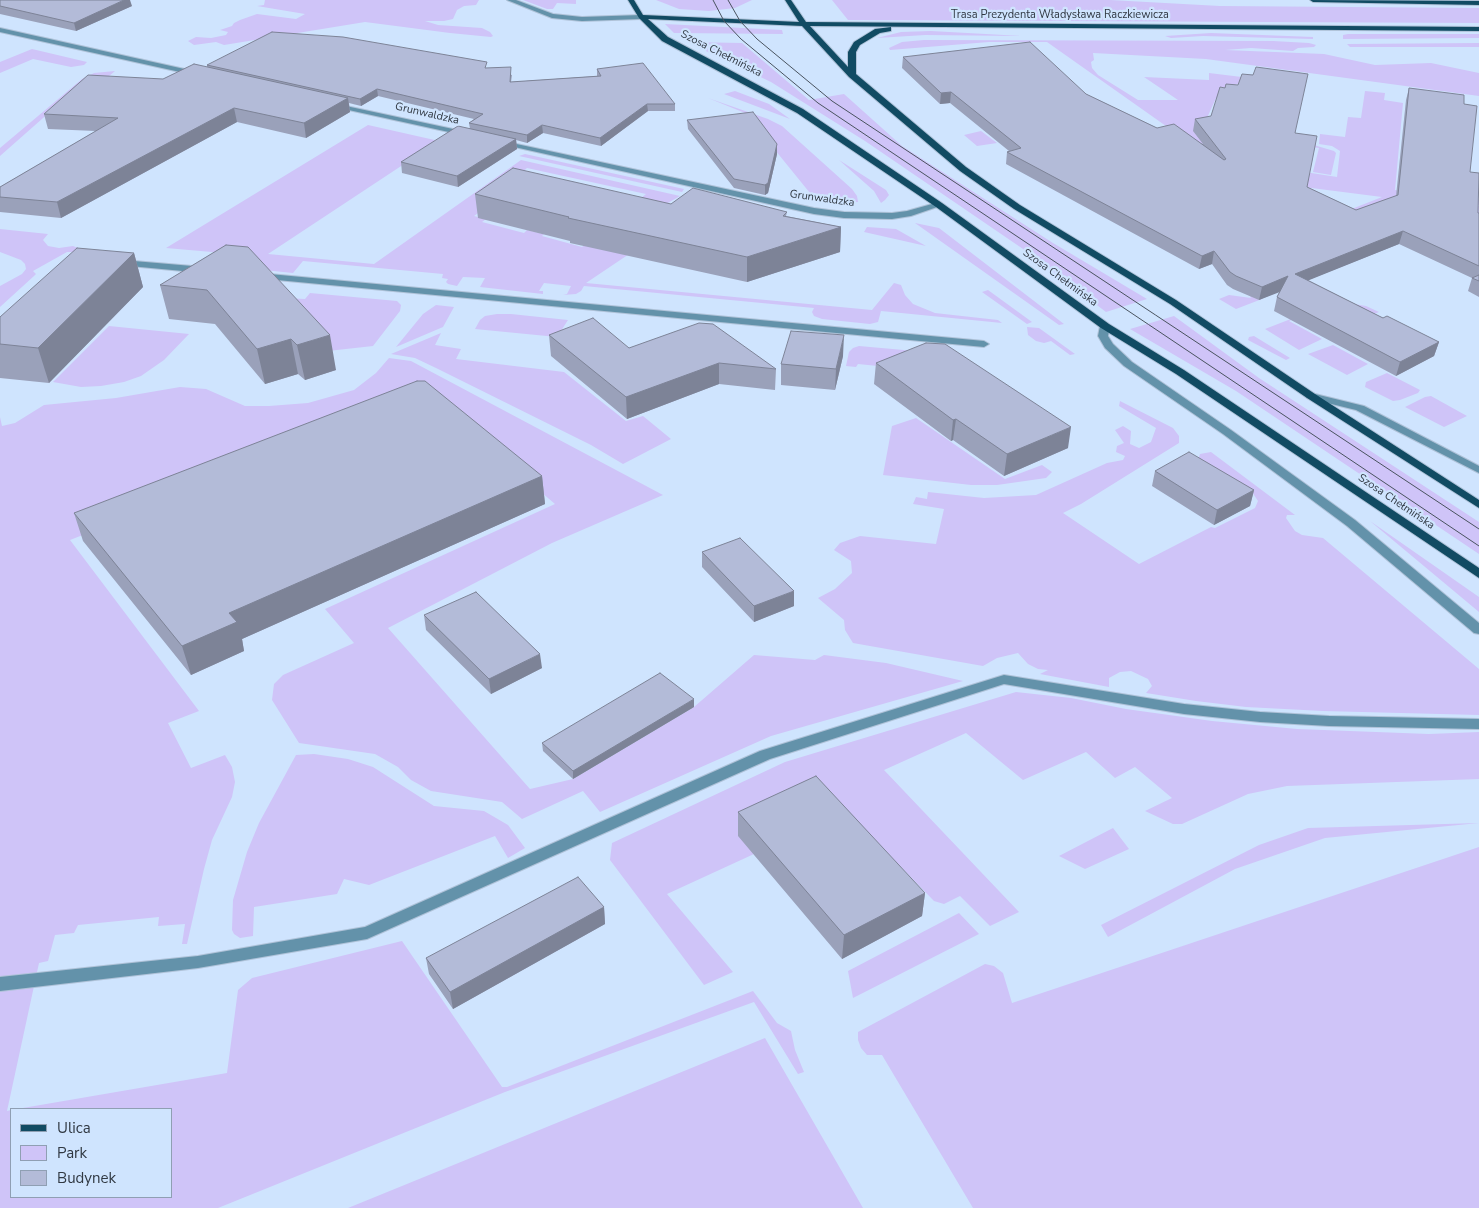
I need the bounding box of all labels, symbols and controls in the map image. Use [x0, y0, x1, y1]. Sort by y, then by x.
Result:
street label: Trasa Prezydenta Władysława Raczkiewicza [951, 8, 1169, 22]
street label: Szosa Chełmińska [678, 28, 764, 80]
street label: Grunwaldzka [394, 100, 460, 128]
street label: Grunwaldzka [789, 188, 855, 210]
street label: Szosa Chełmińska [1020, 246, 1100, 310]
street label: Szosa Chełmińska [1355, 472, 1437, 532]
legend [10, 1108, 172, 1198]
text: Ulica [57, 1118, 91, 1138]
text: Park [57, 1143, 87, 1163]
text: Budynek [57, 1168, 116, 1188]

